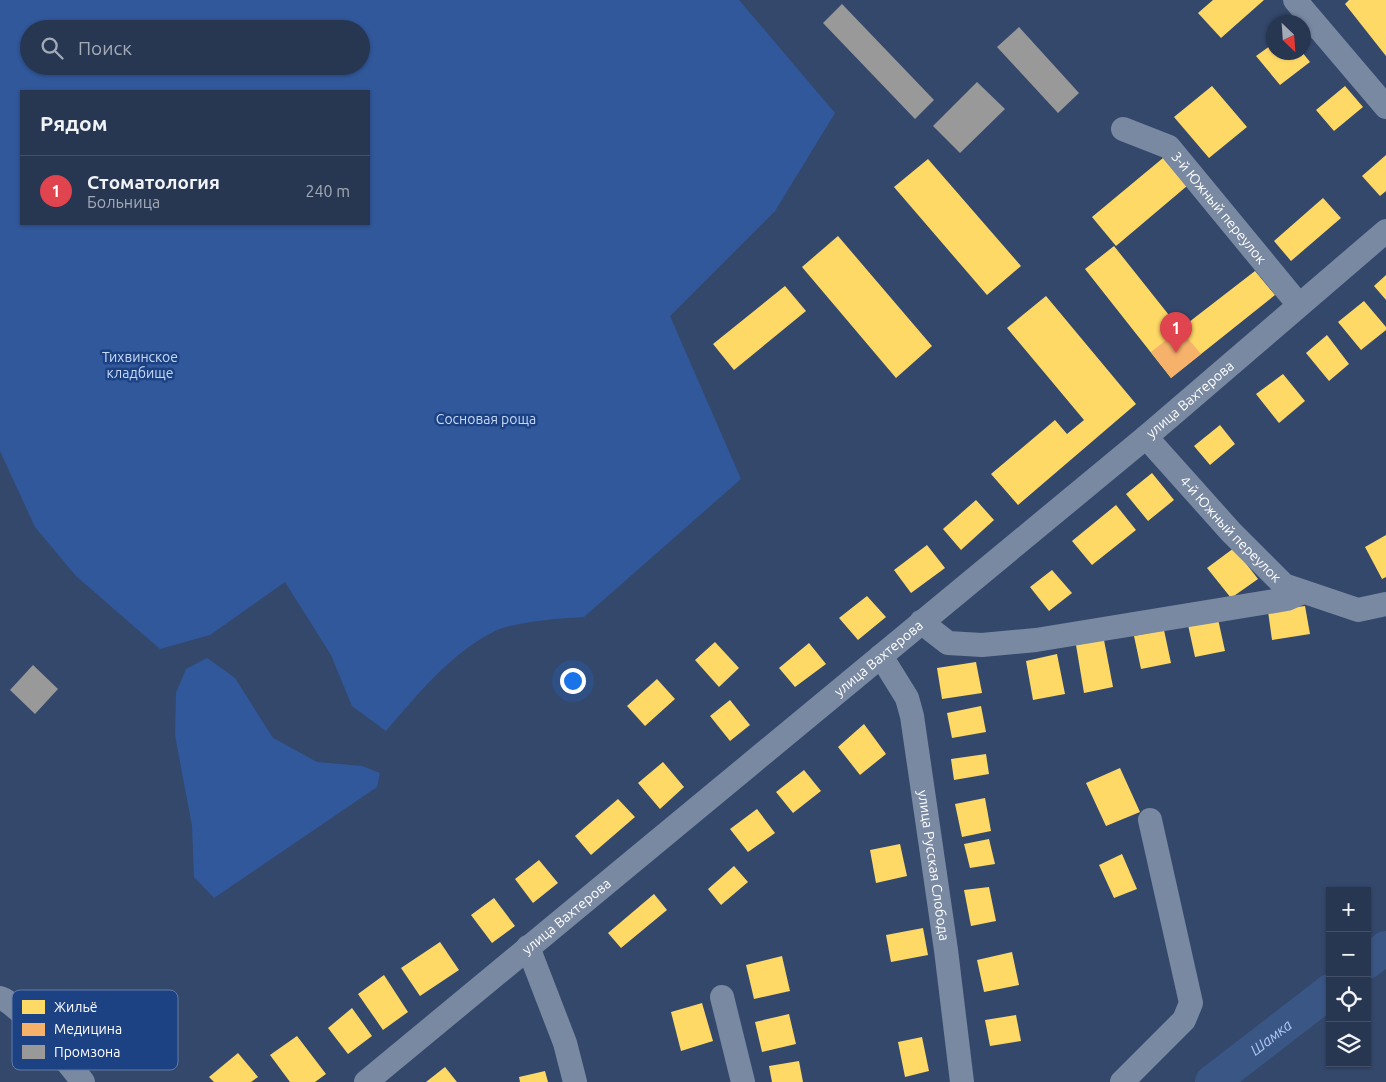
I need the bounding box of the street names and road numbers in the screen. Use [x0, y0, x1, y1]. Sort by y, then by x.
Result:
street label: 3-й Южный переулок [1168, 149, 1270, 267]
street label: улица Вахтерова [1143, 357, 1237, 441]
street label: 4-й Южный переулок [1177, 473, 1284, 585]
street label: улица Вахтерова [831, 617, 926, 699]
street label: улица Русская Слобода [915, 789, 953, 942]
street label: улица Вахтерова [519, 875, 614, 958]

